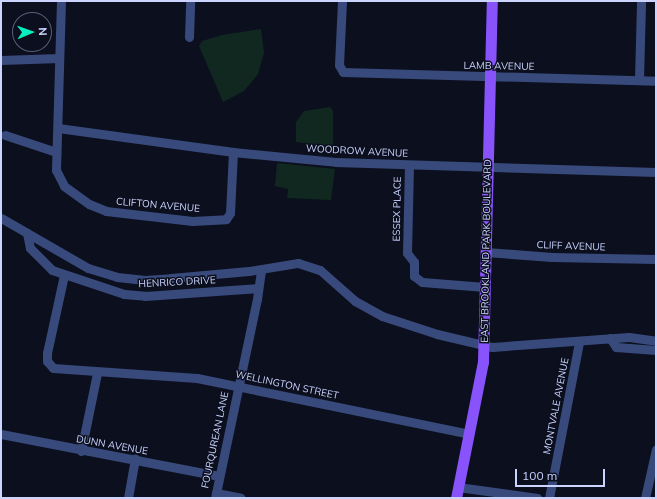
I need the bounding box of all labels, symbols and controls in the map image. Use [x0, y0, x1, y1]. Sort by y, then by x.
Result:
north arrow [12, 12, 52, 52]
text: N [36, 27, 50, 36]
street label: LAMB AVENUE [463, 59, 535, 73]
street label: WOODROW AVENUE [306, 142, 408, 160]
street label: EAST BROOKLAND PARK BOULEVARD [478, 159, 494, 343]
street label: ESSEX PLACE [390, 176, 404, 242]
street label: CLIFTON AVENUE [116, 195, 200, 215]
street label: CLIFF AVENUE [536, 239, 606, 253]
street label: HENRICO DRIVE [138, 274, 216, 290]
street label: MONTVALE AVENUE [541, 357, 571, 455]
street label: WELLINGTON STREET [234, 368, 340, 402]
street label: FOURQUREAN LANE [199, 391, 231, 489]
street label: DUNN AVENUE [75, 433, 149, 457]
scale bar [517, 461, 607, 487]
text: 100 m [522, 468, 557, 483]

